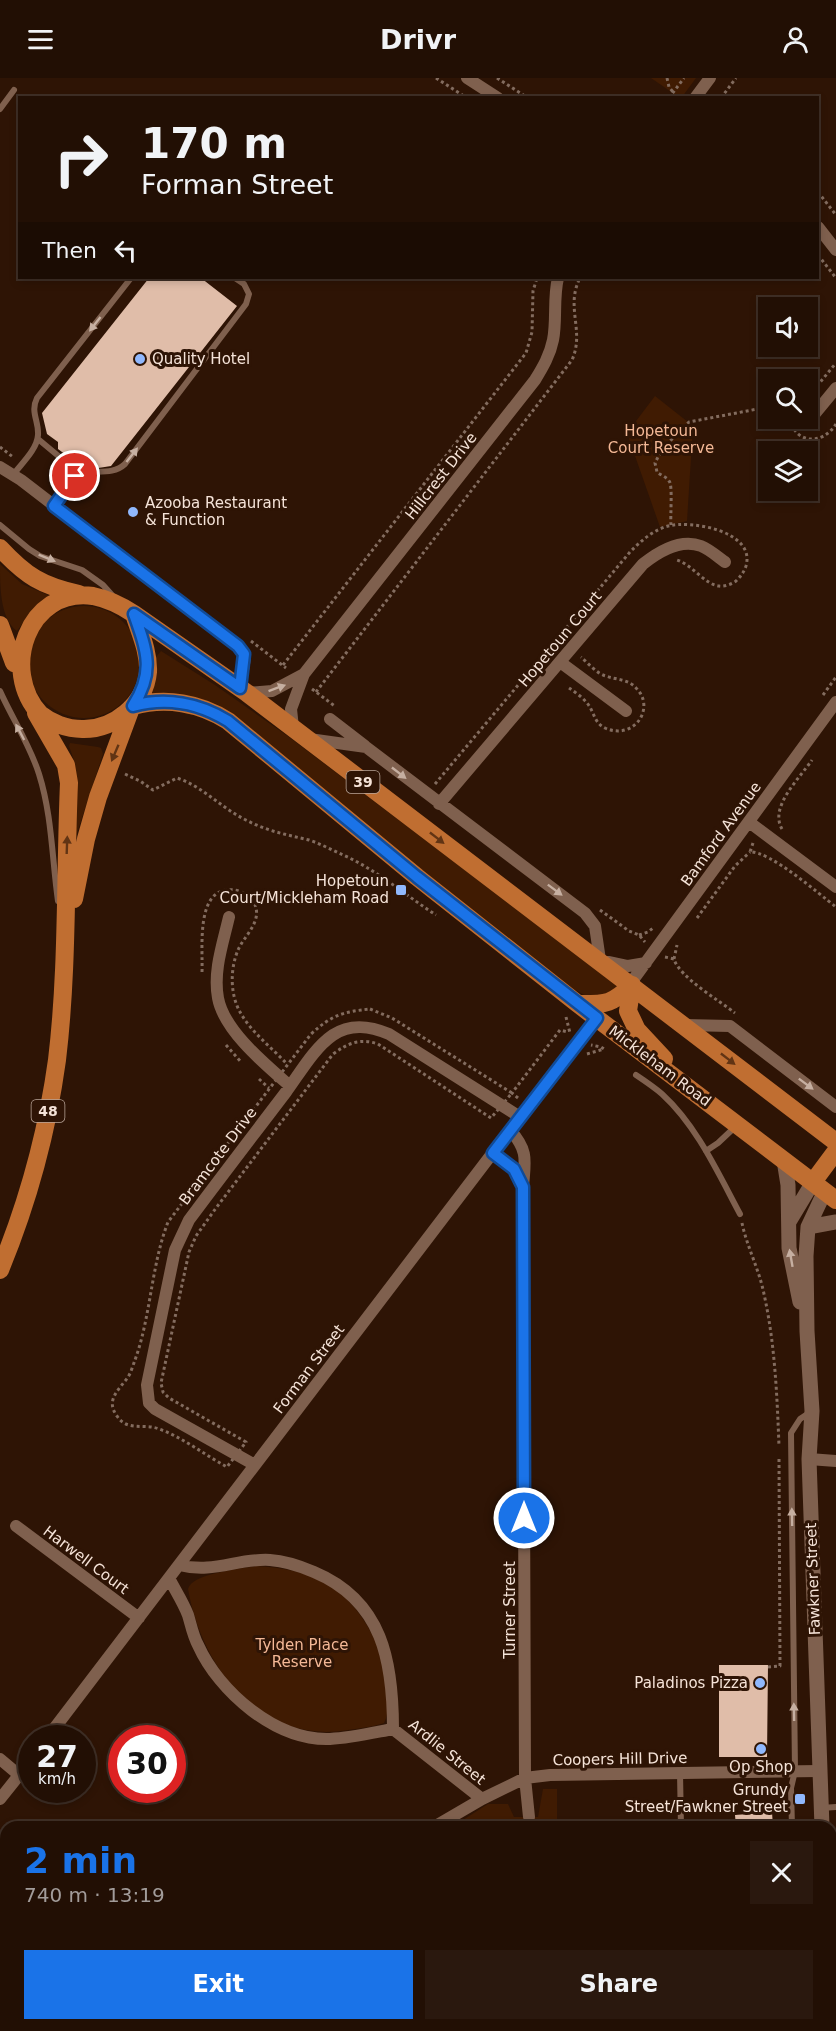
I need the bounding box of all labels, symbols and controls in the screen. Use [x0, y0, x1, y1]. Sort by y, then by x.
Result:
icon: menu [24, 23, 57, 56]
icon: person [779, 23, 812, 56]
text: Drivr [380, 24, 456, 55]
text: 170 m [141, 119, 287, 168]
icon: right [42, 120, 120, 198]
text: Forman Street [141, 169, 333, 200]
icon: left [109, 234, 142, 267]
text: Then [42, 238, 97, 263]
map controls [758, 297, 818, 501]
button: sound [758, 297, 818, 357]
one-way arrow [90, 316, 102, 331]
place label: Quality Hotel [152, 350, 250, 368]
marker: Quality Hotel [133, 352, 147, 366]
button: search [758, 369, 818, 429]
park label: Hopetoun Court Reserve [608, 422, 714, 457]
street label: Hillcrest Drive [401, 429, 481, 523]
button: layers [758, 441, 818, 501]
one-way arrow [125, 447, 138, 463]
pin [49, 450, 100, 501]
icon: arrive [58, 459, 91, 492]
place label: Azooba Restaurant & Function [145, 494, 287, 529]
marker: Azooba Restaurant & Function [126, 505, 140, 519]
one-way arrow [39, 553, 57, 563]
street label: Hopetoun Court [515, 587, 605, 690]
one-way arrow [268, 683, 286, 693]
one-way arrow [15, 723, 25, 740]
one-way arrow [110, 744, 120, 762]
one-way arrow [391, 766, 407, 779]
road number: 39 [346, 771, 380, 793]
street label: Bamford Avenue [677, 778, 765, 890]
one-way arrow [430, 832, 445, 844]
one-way arrow [62, 835, 71, 854]
place label: Hopetoun Court/Mickleham Road [220, 872, 389, 907]
marker: Hopetoun Court/Mickleham Road [394, 883, 408, 897]
one-way arrow [546, 884, 562, 896]
street label: Mickleham Road [605, 1022, 715, 1110]
one-way arrow [720, 1053, 736, 1066]
one-way arrow [799, 1078, 814, 1090]
road number: 48 [32, 1100, 64, 1122]
street label: Bramcote Drive [175, 1104, 261, 1208]
one-way arrow [786, 1248, 795, 1267]
street label: Forman Street [270, 1321, 348, 1417]
position arrow [492, 1486, 556, 1550]
one-way arrow [787, 1508, 796, 1527]
street label: Harwell Court [40, 1522, 132, 1598]
street label: Fawkner Street [802, 1522, 824, 1636]
street label: Turner Street [501, 1561, 519, 1660]
park label: Tylden Place Reserve [255, 1636, 348, 1671]
place label: Paladinos Pizza [634, 1674, 748, 1692]
marker: Paladinos Pizza [753, 1676, 767, 1690]
one-way arrow [790, 1703, 799, 1722]
street label: Ardlie Street [405, 1716, 489, 1789]
speed limit sign: 30 [108, 1725, 186, 1803]
text: 27 [36, 1739, 78, 1774]
marker: Op Shop [754, 1742, 768, 1756]
street label: Coopers Hill Drive [552, 1749, 688, 1769]
place label: Op Shop [729, 1758, 793, 1776]
text: km/h [38, 1770, 76, 1788]
place label: Grundy Street/Fawkner Street [625, 1781, 788, 1816]
marker: Grundy Street/Fawkner Street [793, 1792, 807, 1806]
text: 2 min [24, 1840, 137, 1881]
button: close [750, 1841, 813, 1904]
text: 740 m · 13:19 [24, 1883, 165, 1907]
button: Exit [24, 1950, 413, 2019]
button: Share [425, 1950, 813, 2019]

